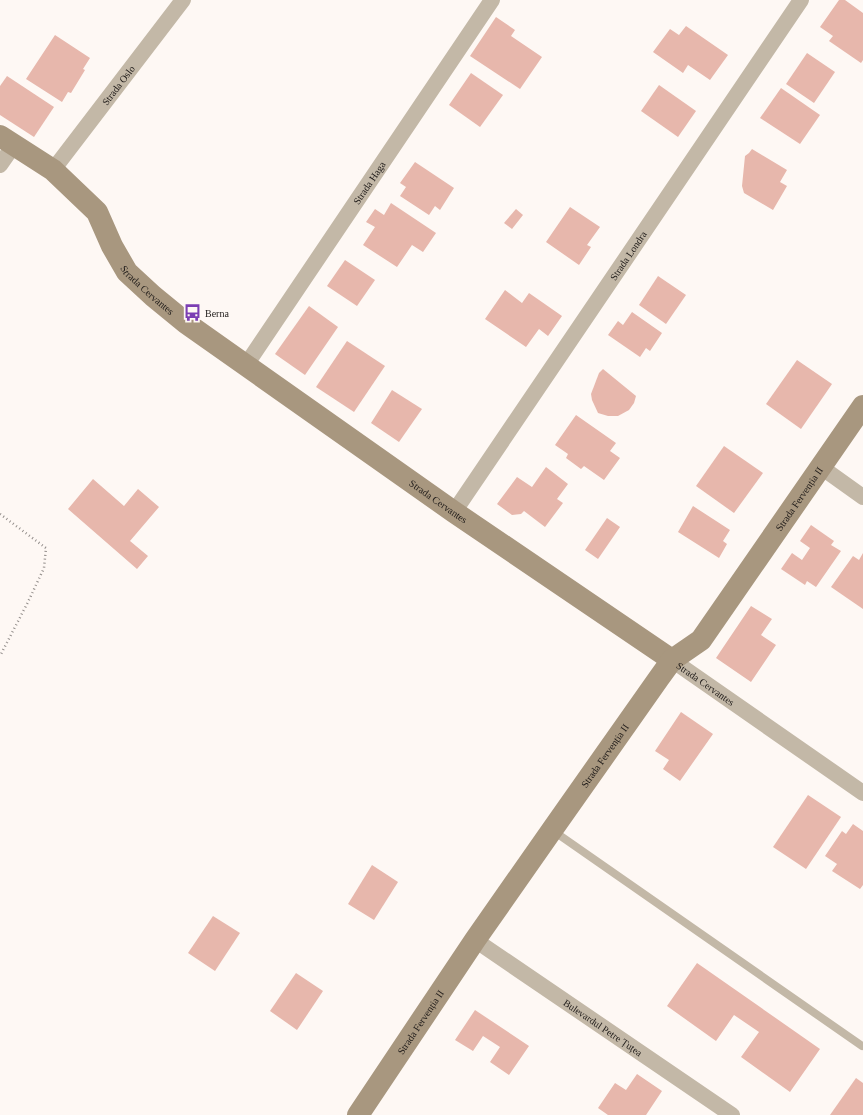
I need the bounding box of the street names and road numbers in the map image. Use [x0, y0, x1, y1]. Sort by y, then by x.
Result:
street label: Strada Oslo [99, 63, 137, 107]
street label: Strada Haga [351, 159, 388, 206]
street label: Strada Londra [607, 228, 649, 282]
street label: Strada Cervantes [119, 263, 176, 317]
street label: Strada Fervenția II [773, 465, 825, 533]
street label: Strada Cervantes [408, 477, 470, 525]
street label: Strada Cervantes [675, 659, 737, 707]
street label: Strada Fervenția II [578, 722, 631, 789]
street label: Strada Fervenția II [395, 988, 446, 1056]
street label: Bulevardul Petre Țuțea [562, 997, 645, 1058]

